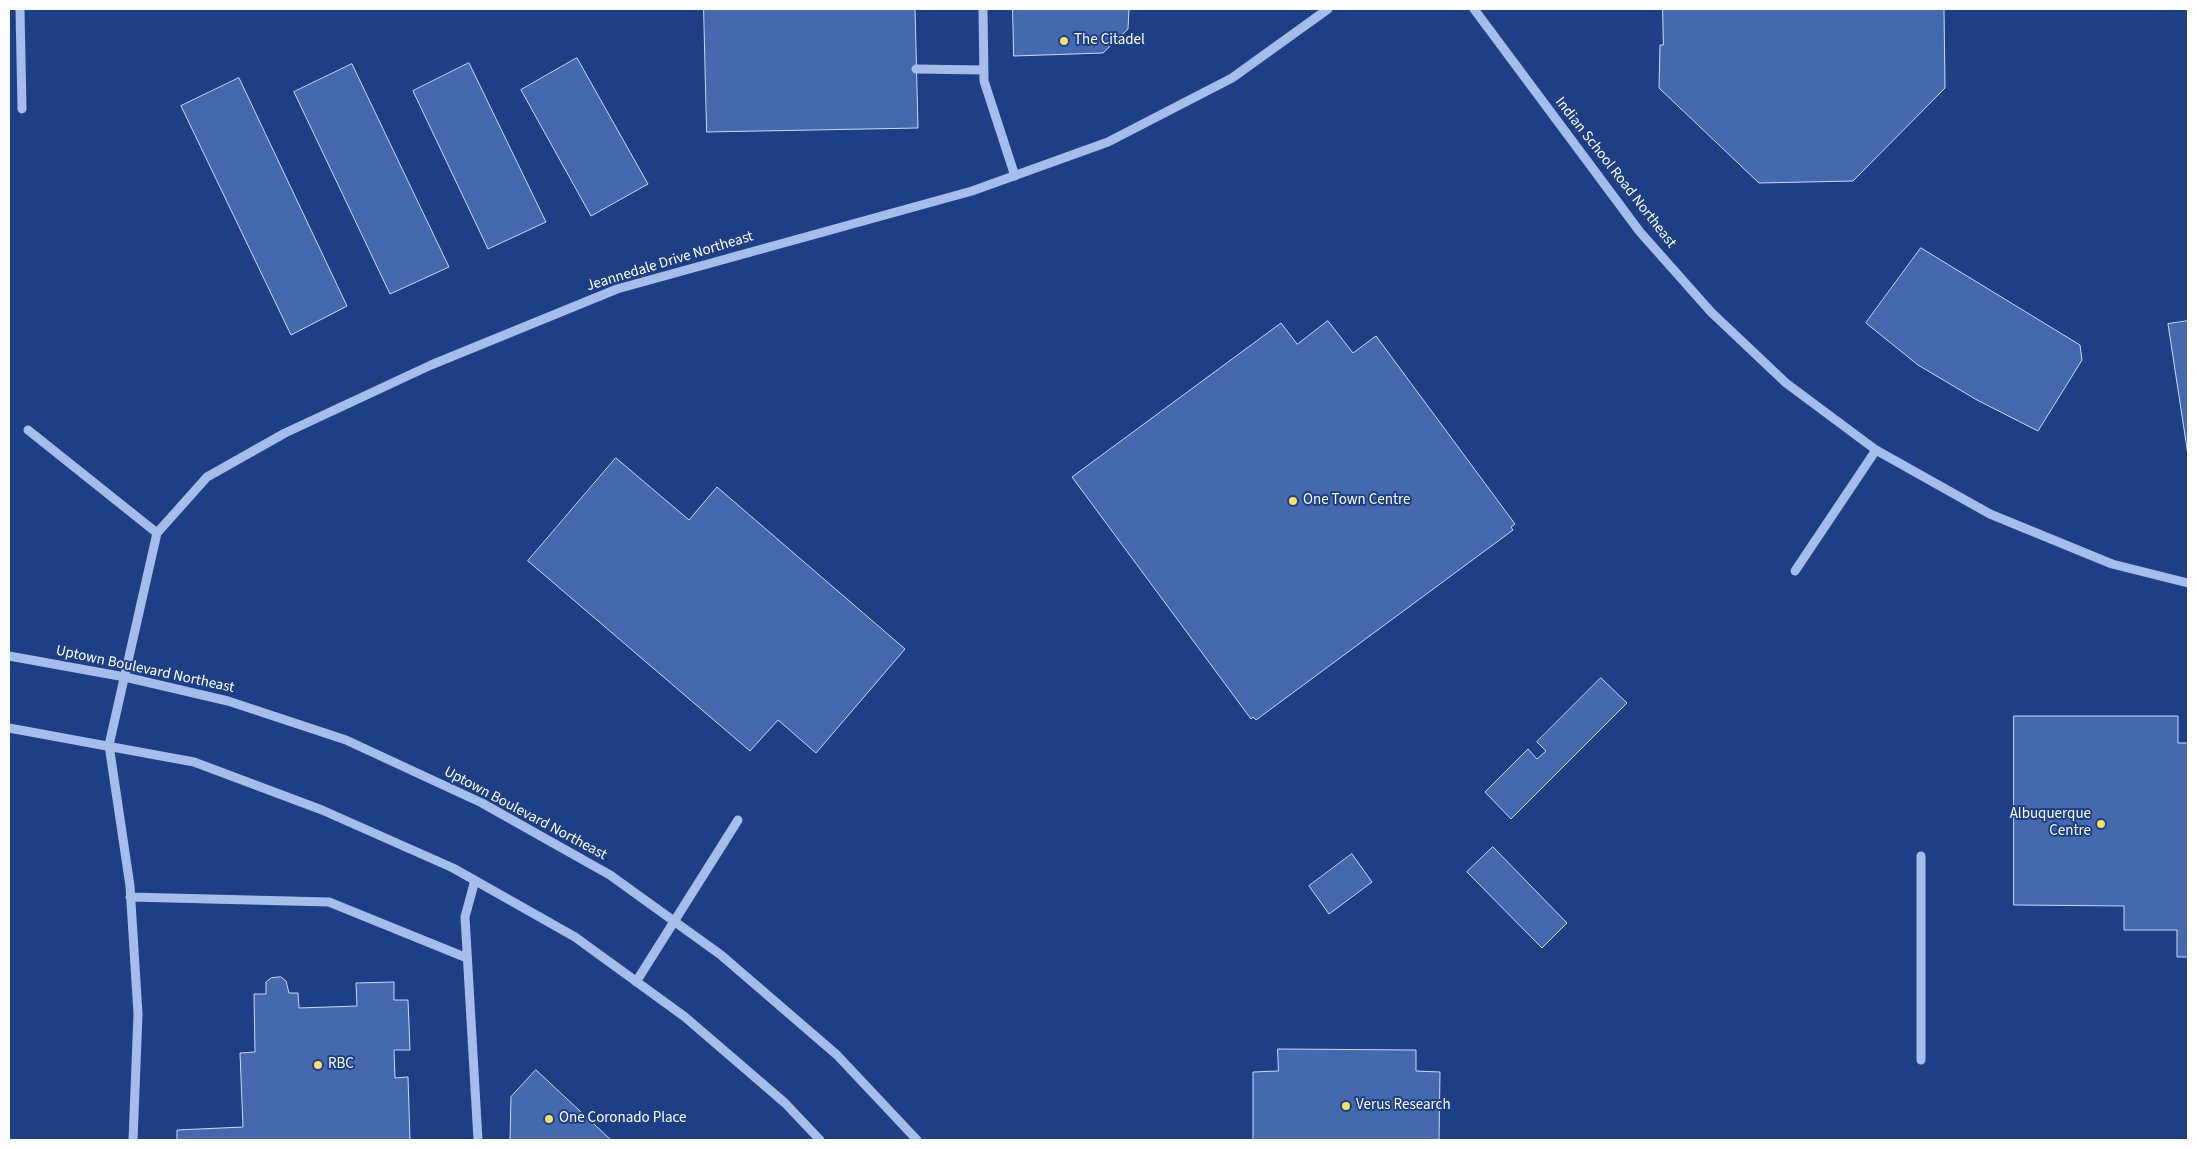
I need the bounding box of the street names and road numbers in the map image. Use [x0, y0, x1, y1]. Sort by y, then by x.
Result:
street label: Indian School Road Northeast [1551, 94, 1679, 252]
street label: Jeannedale Drive Northeast [584, 228, 756, 296]
street label: Uptown Boulevard Northeast [54, 642, 236, 698]
street label: Uptown Boulevard Northeast [440, 763, 610, 865]

